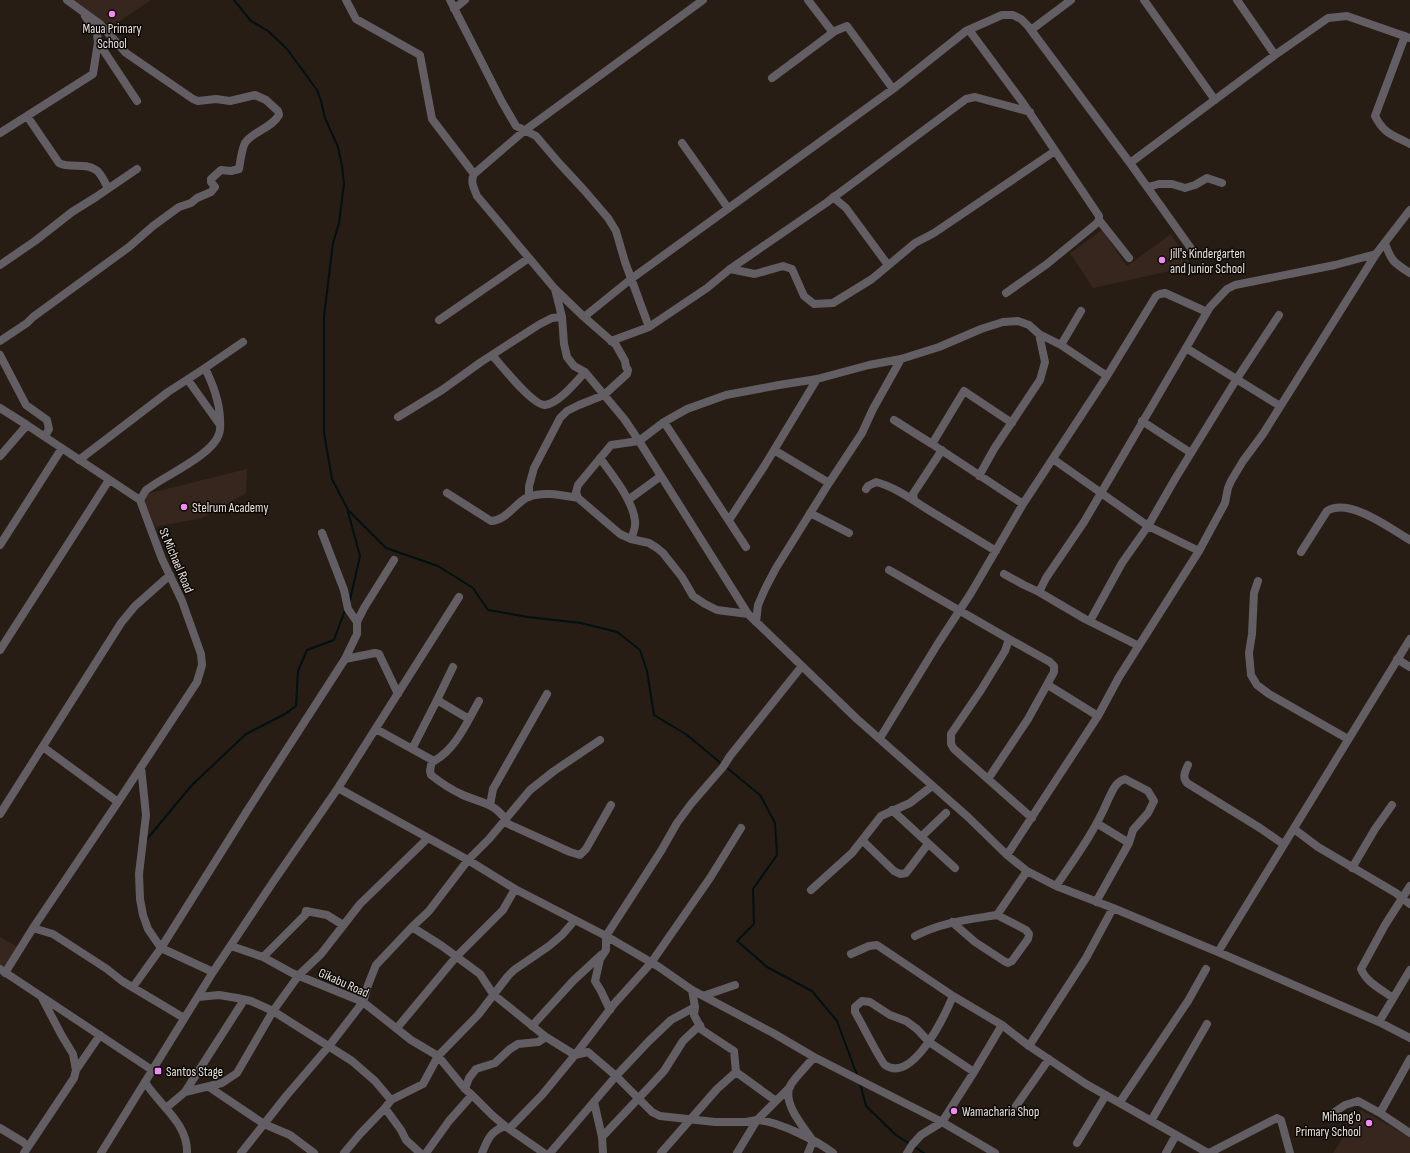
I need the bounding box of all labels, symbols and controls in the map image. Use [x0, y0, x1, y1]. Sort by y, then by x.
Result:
marker: Maua Primary School [107, 9, 117, 19]
place label: Maua Primary School [82, 21, 142, 52]
place label: Jill's Kindergarten and Junior School [1169, 246, 1245, 277]
marker: Jill's Kindergarten and Junior School [1157, 255, 1167, 265]
place label: Stelrum Academy [192, 500, 268, 516]
marker: Stelrum Academy [179, 502, 189, 512]
street label: St Michael Road [155, 526, 197, 595]
street label: Gikabu Road [316, 965, 371, 1001]
place label: Santos Stage [166, 1064, 223, 1080]
marker: Santos Stage [153, 1066, 163, 1076]
place label: Wamacharia Shop [962, 1104, 1039, 1120]
marker: Wamacharia Shop [949, 1106, 959, 1116]
place label: Mihang'o Primary School [1296, 1109, 1361, 1140]
marker: Mihang'o Primary School [1364, 1118, 1374, 1128]

